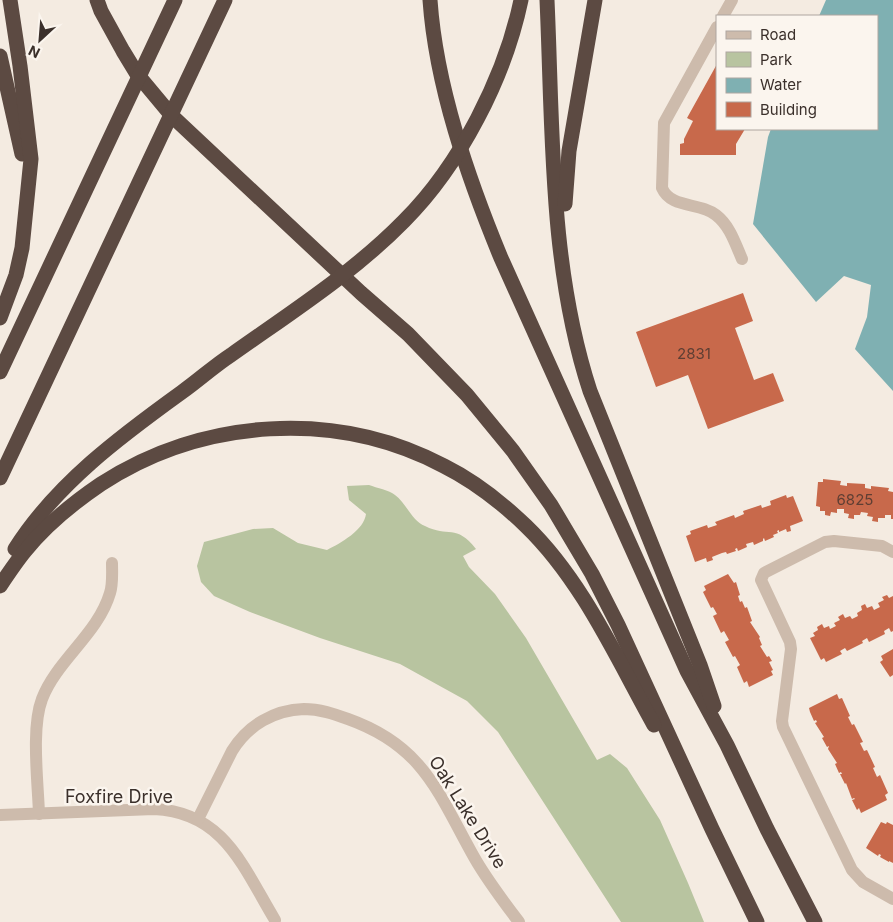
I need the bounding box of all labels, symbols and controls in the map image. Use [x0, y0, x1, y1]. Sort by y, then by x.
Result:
north arrow [15, 15, 65, 65]
legend [716, 15, 878, 130]
text: Road [760, 25, 796, 44]
text: N [26, 42, 43, 62]
text: Park [760, 50, 793, 69]
text: Water [760, 75, 802, 94]
text: Building [760, 100, 817, 119]
house number: 2831 [677, 344, 711, 363]
house number: 6825 [837, 490, 873, 509]
street label: Oak Lake Drive [425, 752, 511, 872]
street label: Foxfire Drive [65, 786, 173, 807]

